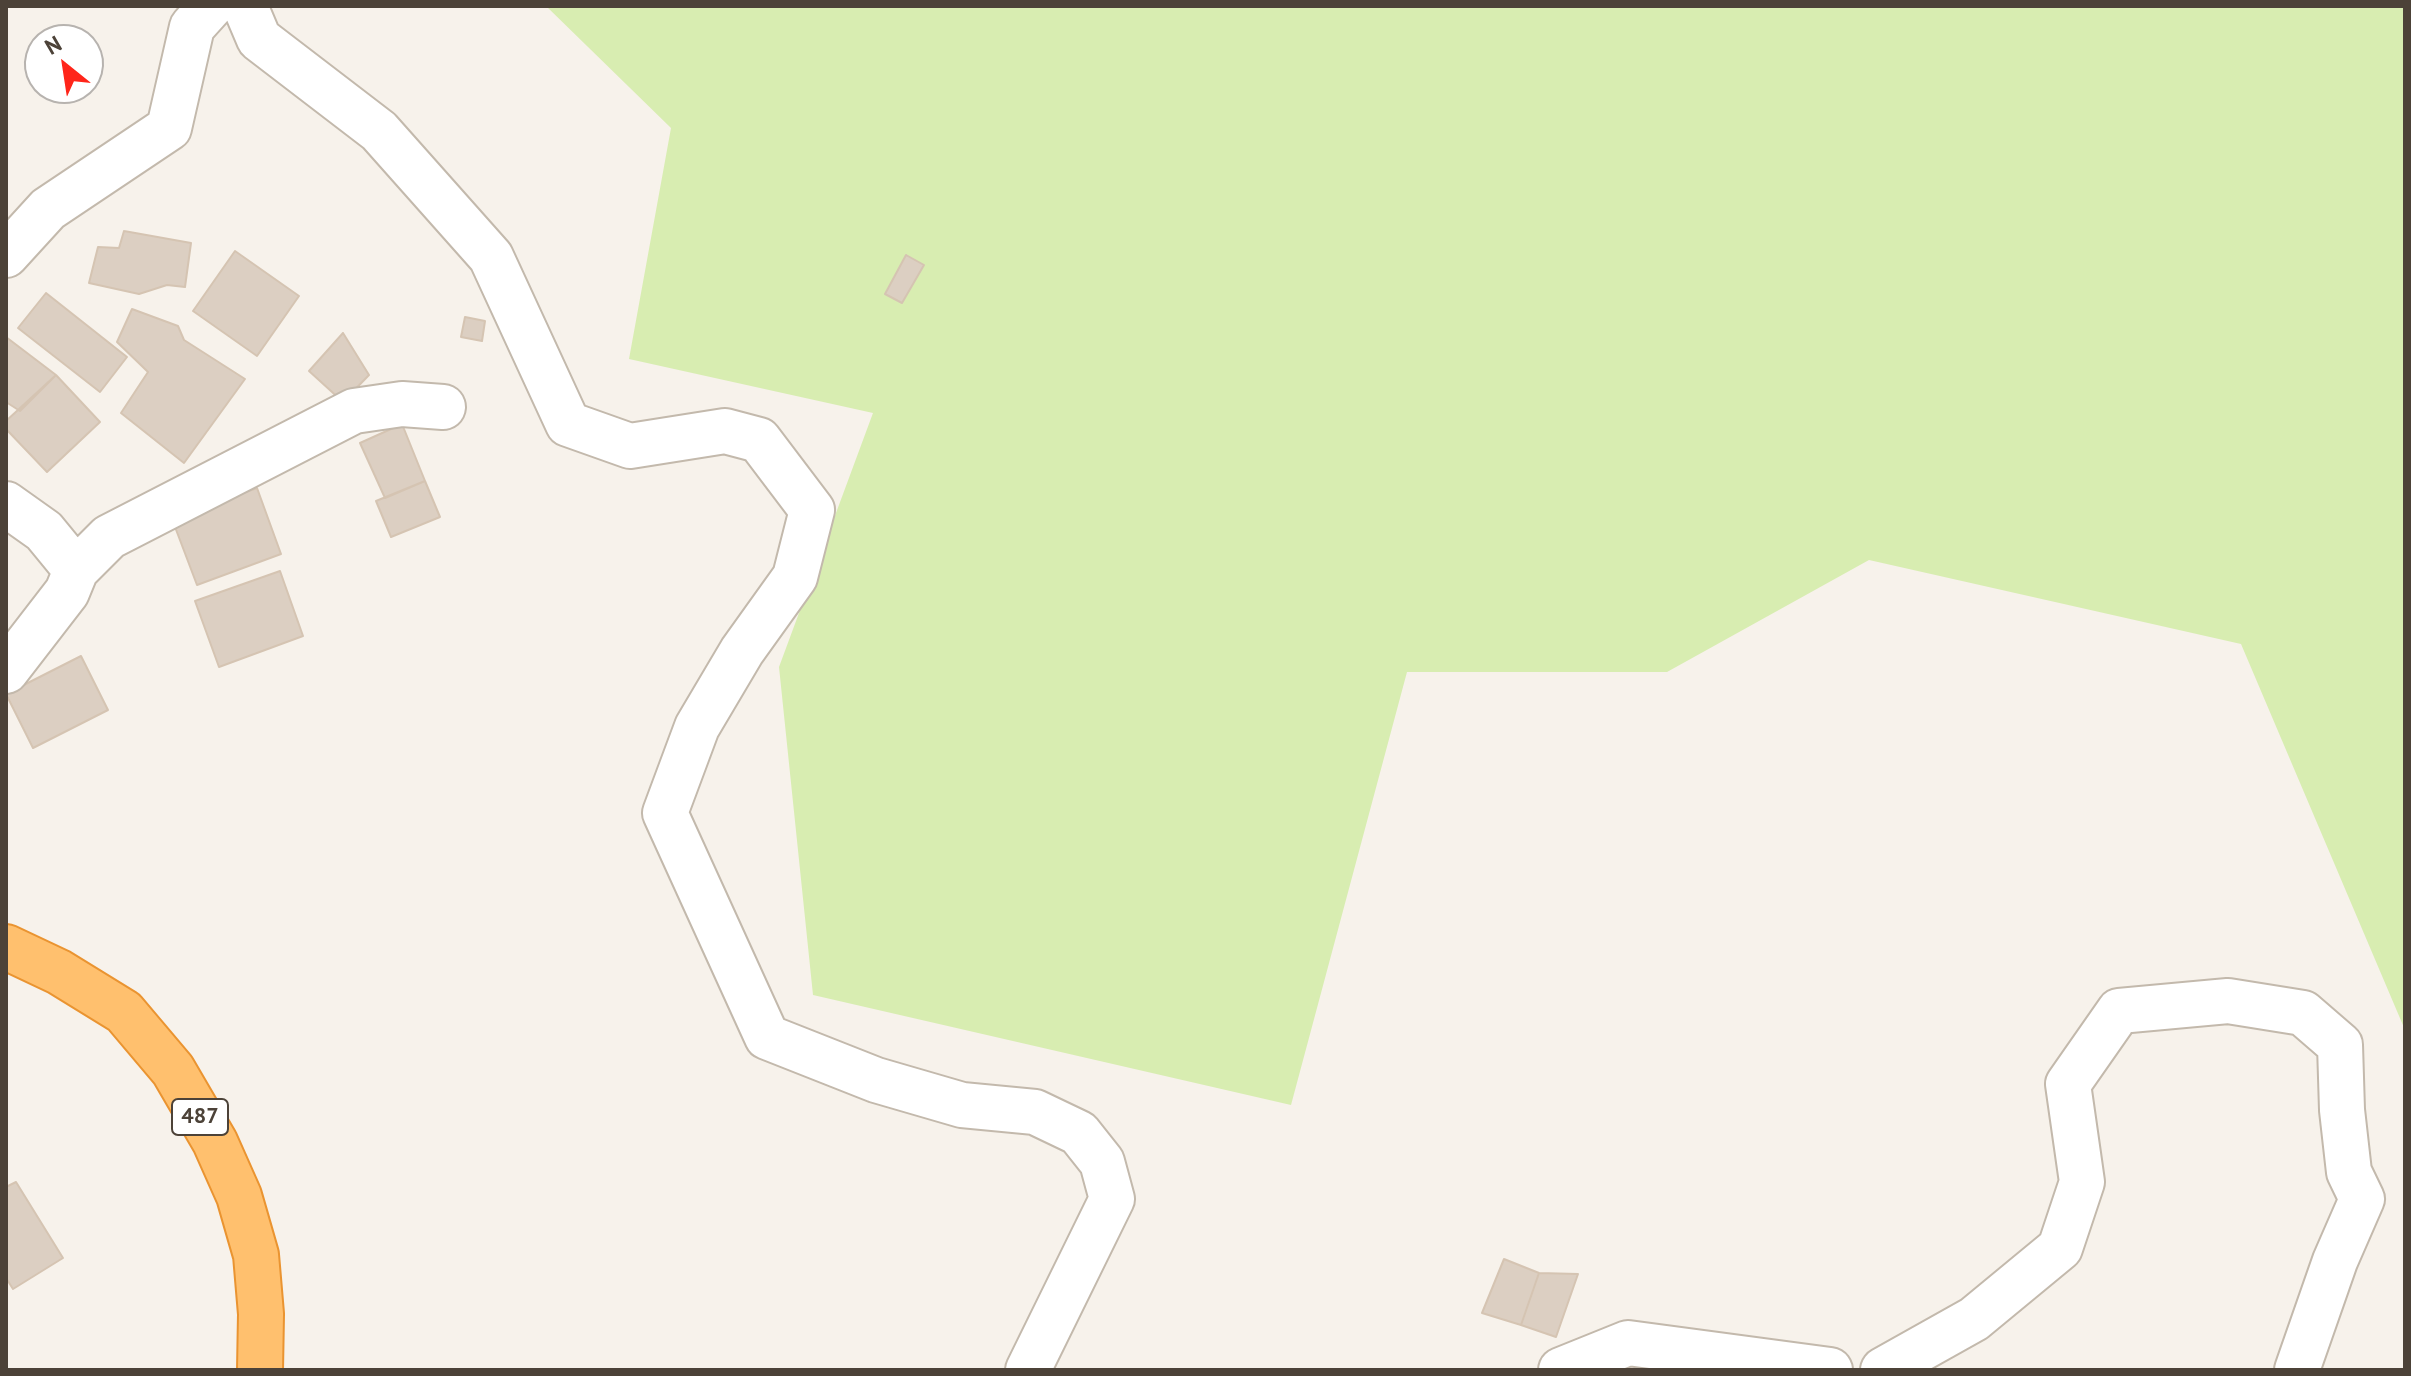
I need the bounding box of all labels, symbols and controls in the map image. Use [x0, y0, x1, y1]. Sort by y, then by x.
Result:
north arrow [24, 24, 104, 104]
text: N [40, 29, 66, 61]
road number: 487 [172, 1099, 228, 1135]

